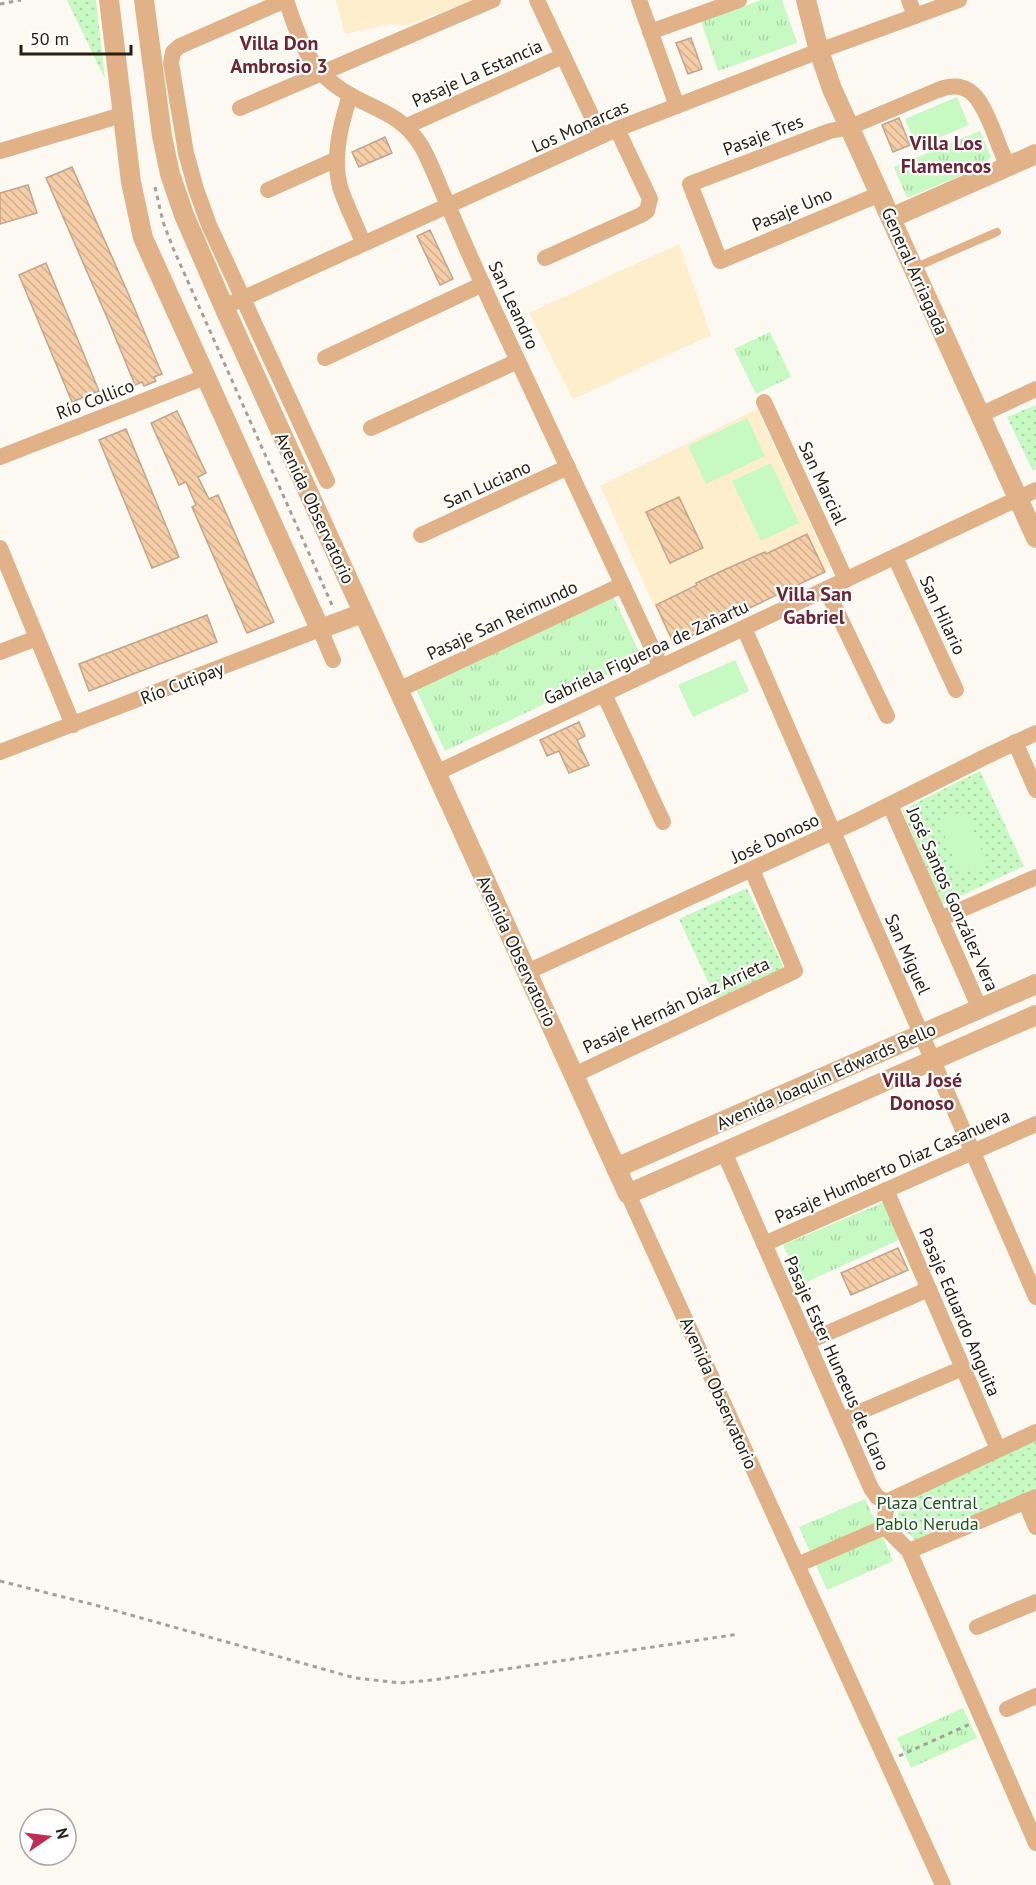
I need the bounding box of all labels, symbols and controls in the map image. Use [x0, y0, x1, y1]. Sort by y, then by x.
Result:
scale bar [21, 18, 130, 56]
text: 50 m [30, 27, 69, 50]
district label: Villa Don Ambrosio 3 [230, 30, 328, 79]
street label: Pasaje La Estancia [408, 34, 546, 112]
street label: Los Monarcas [528, 94, 632, 158]
street label: Pasaje Tres [720, 109, 806, 161]
district label: Villa Los Flamencos [901, 130, 991, 179]
street label: Pasaje Uno [748, 182, 836, 236]
street label: General Arriagada [877, 204, 953, 338]
street label: San Leandro [484, 257, 544, 353]
street label: Río Collico [53, 374, 137, 424]
street label: Avenida Observatorio [270, 429, 360, 587]
street label: San Marcial [794, 438, 853, 529]
street label: San Luciano [440, 455, 534, 513]
street label: San Hilario [915, 572, 971, 658]
street label: Pasaje San Reimundo [423, 575, 581, 665]
district label: Villa San Gabriel [775, 581, 852, 630]
street label: Gabriela Figueroa de Zañartu [540, 594, 752, 710]
street label: Río Cutipay [137, 656, 228, 709]
street label: José Santos González Vera [902, 802, 1004, 995]
street label: José Donoso [726, 808, 823, 869]
street label: Avenida Observatorio [472, 872, 562, 1030]
street label: San Miguel [880, 910, 936, 999]
street label: Pasaje Hernán Díaz Arrieta [579, 952, 773, 1058]
street label: Avenida Joaquín Edwards Bello [713, 1017, 939, 1135]
district label: Villa José Donoso [881, 1067, 962, 1116]
street label: Pasaje Humberto Díaz Casanueva [771, 1104, 1013, 1228]
street label: Pasaje Eduardo Anguita [914, 1224, 1006, 1400]
street label: Pasaje Ester Huneeus de Claro [779, 1252, 895, 1474]
street label: Avenida Observatorio [675, 1313, 763, 1473]
park label: Plaza Central Pablo Neruda [875, 1491, 979, 1535]
north arrow [18, 1807, 78, 1867]
text: N [52, 1826, 74, 1841]

